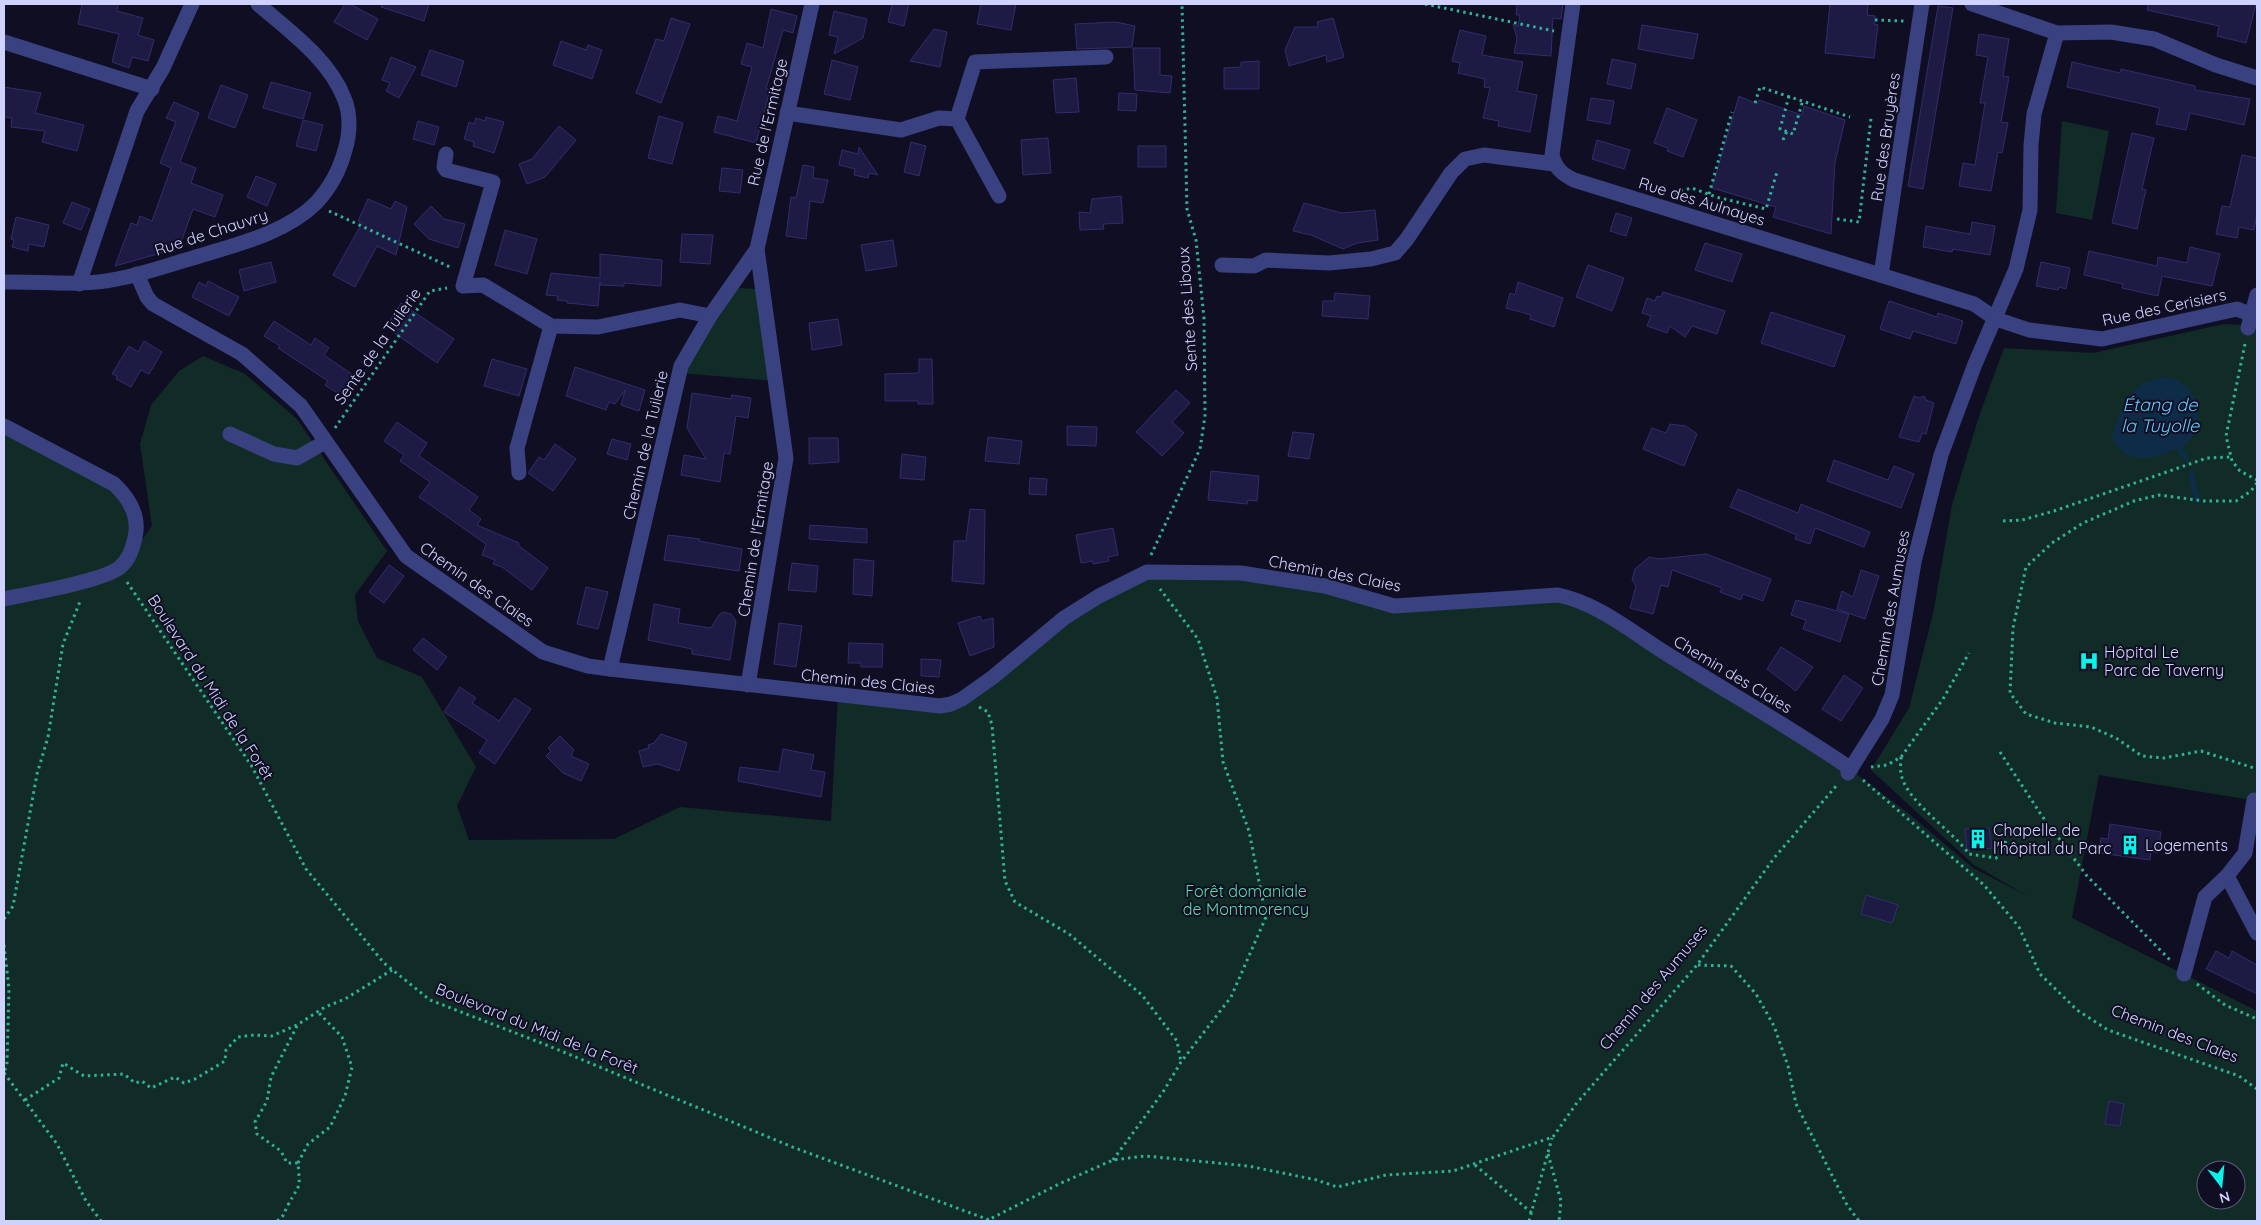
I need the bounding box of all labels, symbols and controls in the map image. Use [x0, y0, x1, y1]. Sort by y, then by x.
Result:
street label: Rue de l'Ermitage [743, 56, 791, 188]
street label: Rue des Bruyères [1866, 71, 1904, 203]
street label: Rue des Aulnayes [1636, 172, 1768, 230]
street label: Rue de Chauvry [152, 204, 270, 260]
street label: Sente des Liboux [1173, 246, 1201, 372]
street label: Sente de la Tuilerie [329, 284, 425, 408]
street label: Rue des Cerisiers [2100, 284, 2228, 330]
street label: Chemin de la Tuilerie [618, 368, 672, 522]
water label: Étang de la Tuyolle [2121, 393, 2200, 437]
street label: Chemin de l'Ermitage [733, 460, 777, 618]
street label: Chemin des Aumuses [1866, 529, 1914, 687]
street label: Chemin des Claies [416, 537, 538, 631]
street label: Chemin des Claies [1267, 550, 1403, 596]
street label: Boulevard du Midi de la Forêt [144, 591, 278, 783]
street label: Chemin des Claies [1670, 631, 1796, 717]
place label: Hôpital Le Parc de Taverny [2104, 642, 2224, 680]
hospital icon: Hôpital Le Parc de Taverny [2078, 650, 2100, 672]
street label: Chemin des Claies [800, 664, 936, 698]
place label: Chapelle de l'hôpital du Parc [1993, 820, 2111, 858]
building icon: Chapelle de l'hôpital du Parc [1967, 828, 1989, 850]
building icon: Logements [2119, 834, 2141, 856]
place label: Logements [2145, 835, 2228, 855]
park label: Forêt domaniale de Montmorency [1183, 881, 1309, 919]
street label: Chemin des Aumuses [1595, 920, 1711, 1054]
street label: Boulevard du Midi de la Forêt [433, 978, 641, 1078]
street label: Chemin des Claies [2109, 1000, 2241, 1066]
north arrow [2196, 1160, 2246, 1210]
text: N [2217, 1187, 2232, 1208]

